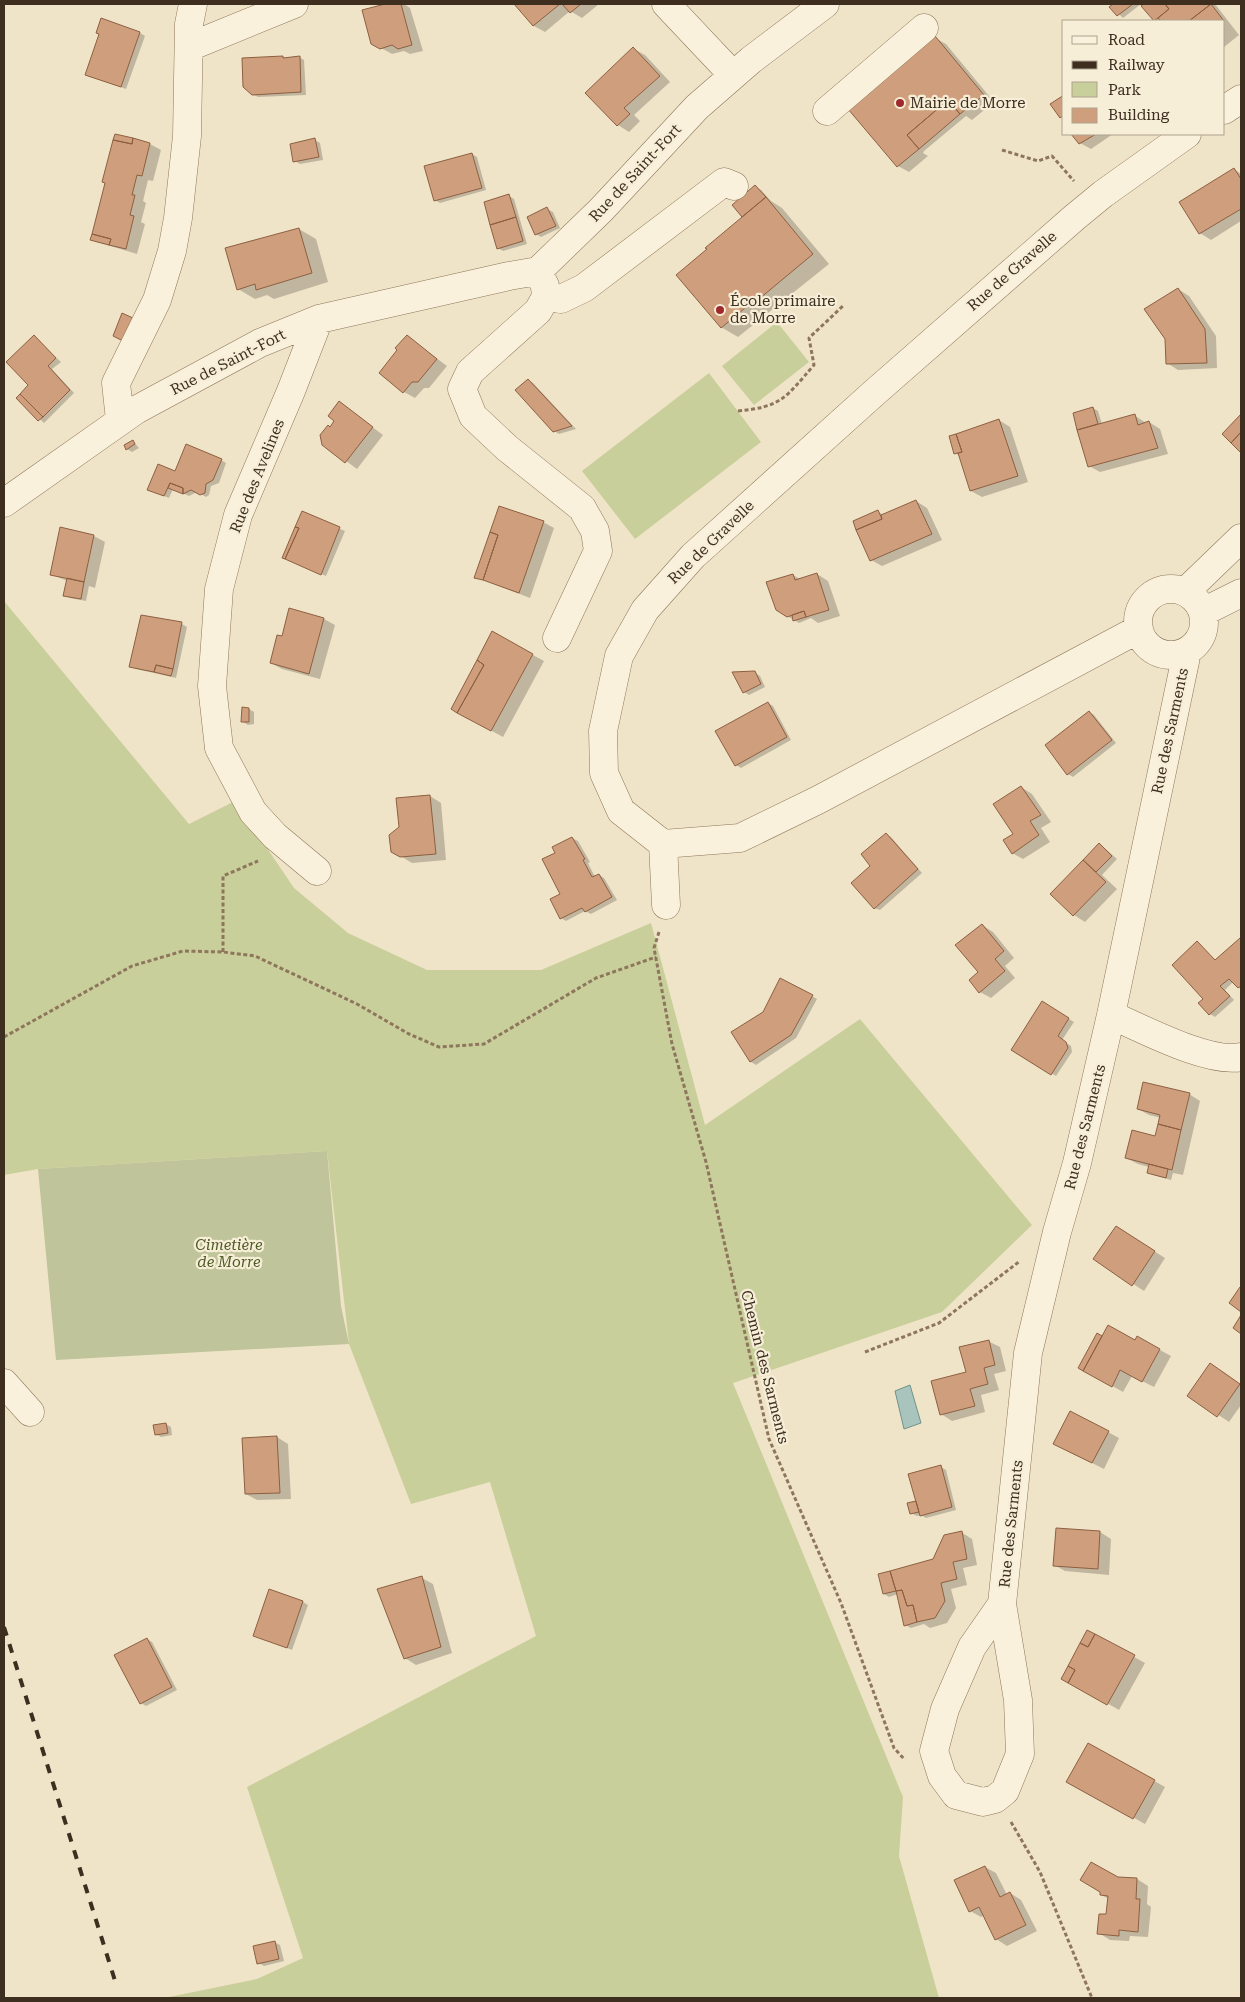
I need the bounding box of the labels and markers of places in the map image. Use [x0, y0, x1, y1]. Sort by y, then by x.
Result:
place label: Mairie de Morre [910, 94, 1025, 112]
marker: Mairie de Morre [894, 97, 906, 109]
place label: École primaire de Morre [730, 292, 836, 327]
marker: École primaire de Morre [714, 304, 726, 316]

